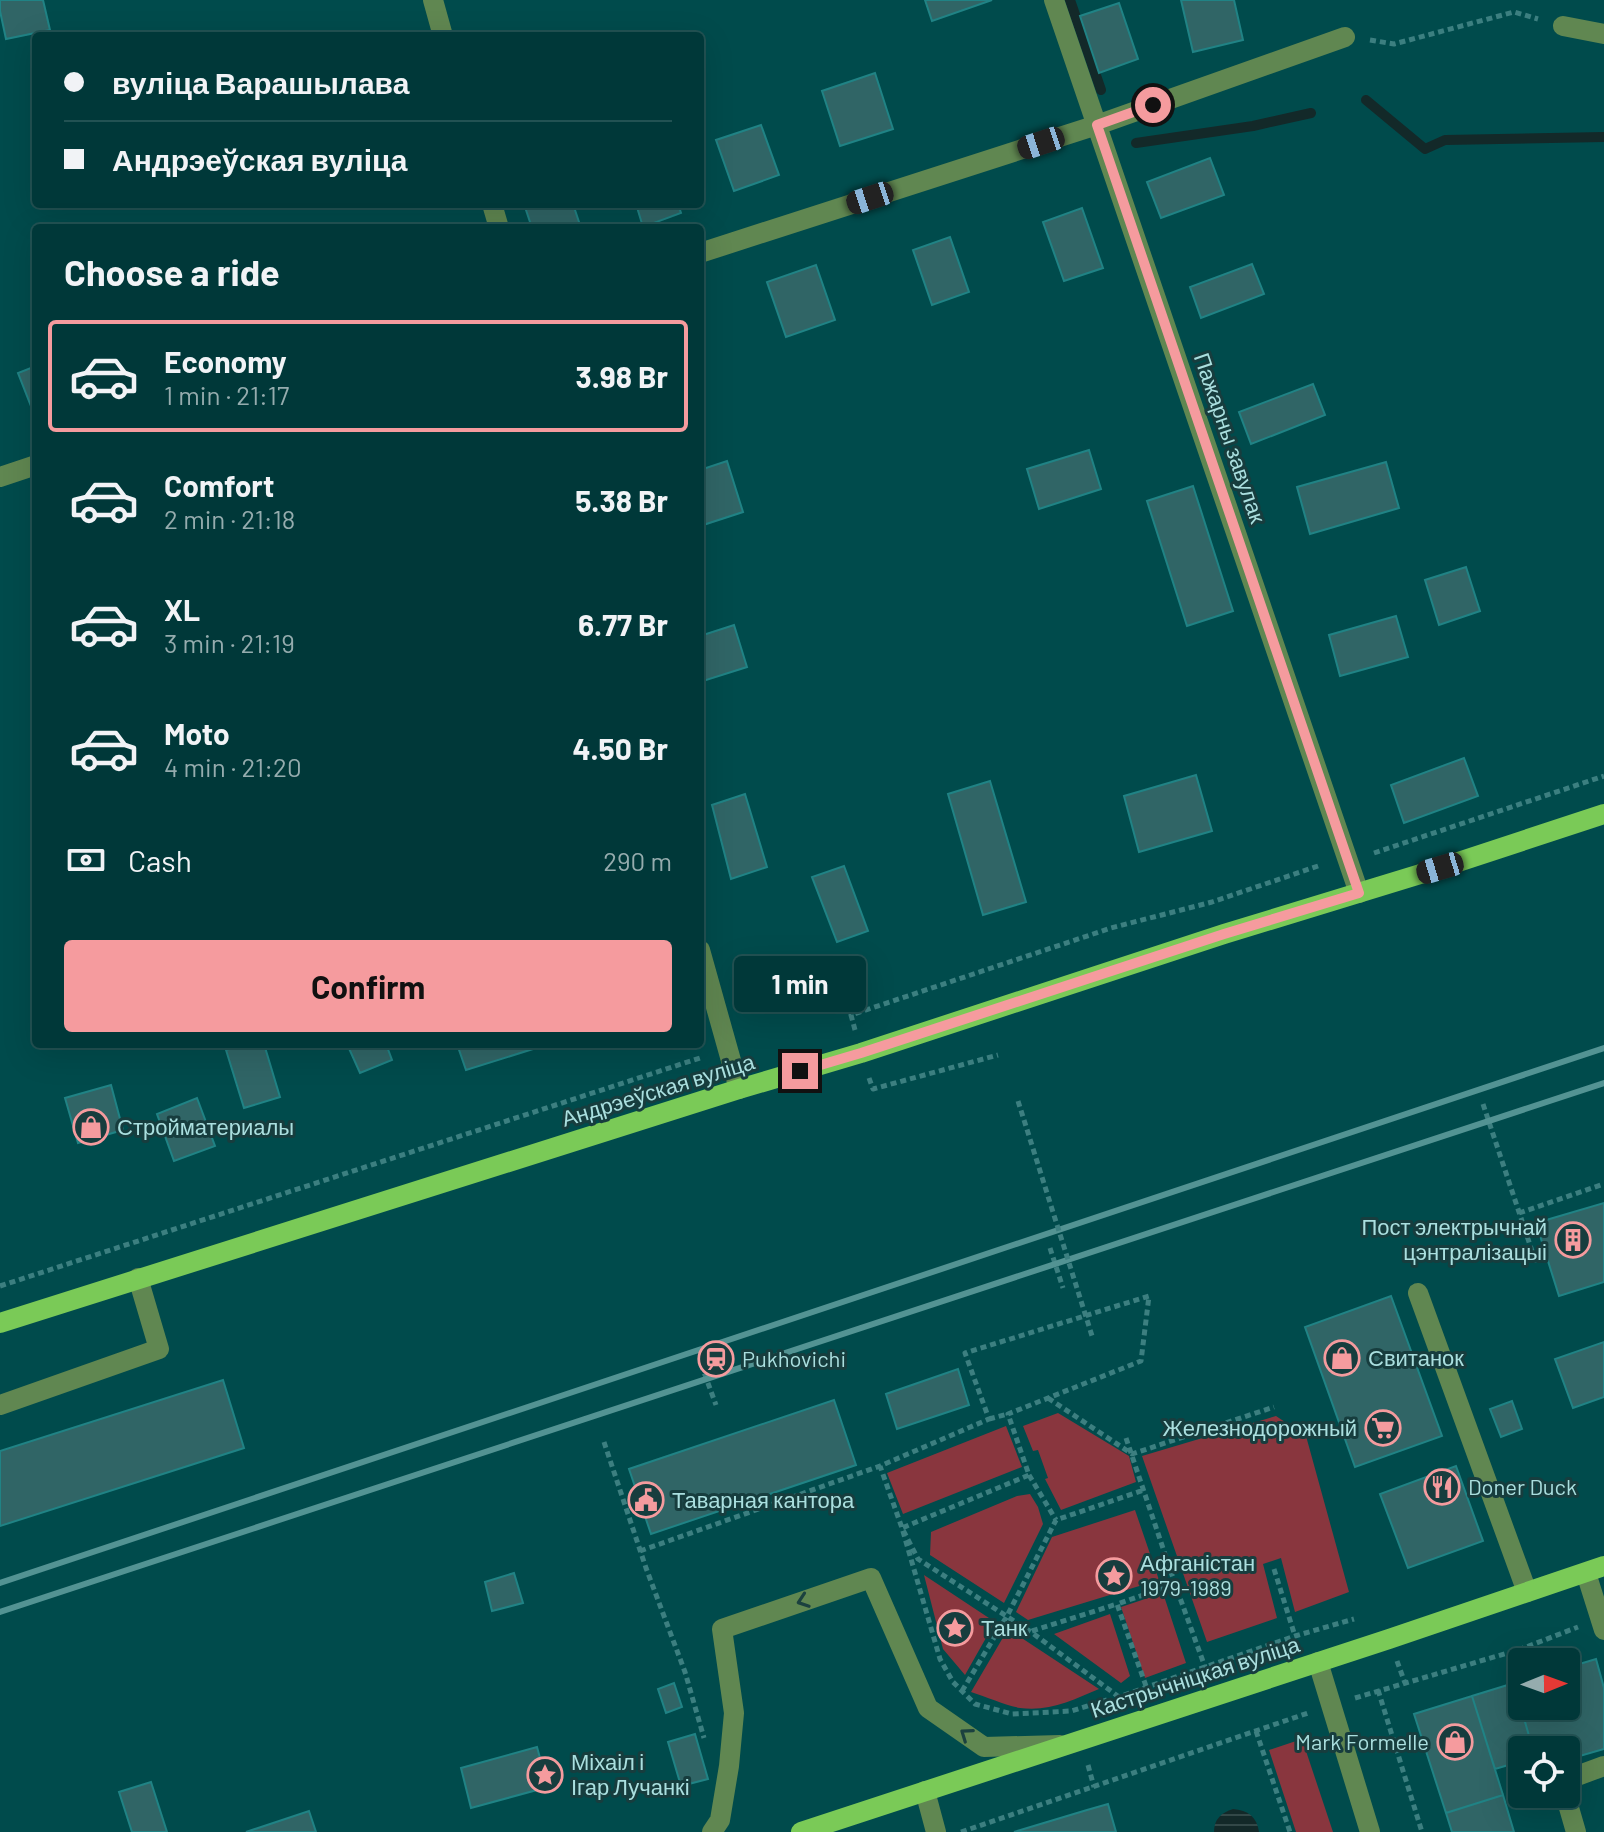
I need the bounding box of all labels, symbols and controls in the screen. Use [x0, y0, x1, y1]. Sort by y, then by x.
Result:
text: вуліца Варашылава [112, 64, 409, 100]
route start [1135, 87, 1171, 123]
car [1014, 124, 1068, 162]
text: Андрэеўская вуліца [112, 141, 407, 177]
car [843, 179, 897, 217]
text: Choose a ride [64, 250, 280, 293]
icon: car [68, 340, 140, 412]
text: Economy [164, 343, 287, 379]
street label: Пажарны завулак [1189, 349, 1272, 527]
text: 3.98 Br [575, 358, 668, 394]
text: 1 min · 21:17 [164, 379, 289, 410]
icon: car [68, 464, 140, 536]
text: Comfort [164, 467, 274, 503]
text: 5.38 Br [575, 482, 668, 518]
text: 2 min · 21:18 [164, 503, 295, 534]
icon: car [68, 588, 140, 660]
text: XL [164, 591, 200, 627]
text: 6.77 Br [578, 606, 668, 642]
text: 3 min · 21:19 [164, 627, 295, 658]
icon: car [68, 712, 140, 784]
text: Moto [164, 715, 230, 751]
text: 4.50 Br [572, 730, 668, 766]
text: 4 min · 21:20 [164, 751, 302, 782]
icon: cash [64, 838, 108, 882]
text: Cash [128, 842, 192, 878]
text: 290 m [603, 845, 672, 876]
car [1414, 850, 1466, 886]
button: Confirm [64, 940, 672, 1032]
callout: 1 min [734, 955, 866, 1011]
text: 1 min [772, 968, 828, 999]
street label: Андрэеўская вуліца [558, 1047, 758, 1132]
route end [782, 1053, 818, 1089]
shop icon: Стройматериалы [72, 1108, 110, 1146]
place label: Стройматериалы [117, 1113, 294, 1140]
place label: Пост электрычнай цэнтралізацыі [1362, 1213, 1547, 1265]
building icon: Пост электрычнай цэнтралізацыі [1554, 1221, 1592, 1259]
shop icon: Свитанок [1323, 1339, 1361, 1377]
station icon: Pukhovichi [697, 1340, 735, 1378]
place label: Свитанок [1368, 1344, 1464, 1370]
place label: Pukhovichi [742, 1345, 846, 1371]
supermarket icon: Железнодорожный [1364, 1409, 1402, 1447]
place label: Железнодорожный [1163, 1414, 1357, 1441]
restaurant icon: Doner Duck [1423, 1468, 1461, 1506]
place label: Doner Duck [1468, 1473, 1577, 1499]
public building icon: Таварная кантора [627, 1481, 665, 1519]
place label: Таварная кантора [672, 1486, 855, 1513]
place label: Афганістан 1979-1989 [1140, 1549, 1255, 1600]
place icon: Афганістан 1979-1989 [1095, 1557, 1133, 1595]
one-way arrow [797, 1592, 811, 1608]
place icon: Танк [936, 1609, 974, 1647]
place label: Танк [981, 1614, 1028, 1640]
street label: Кастрычніцкая вуліца [1087, 1630, 1304, 1723]
north arrow [1508, 1648, 1580, 1720]
map controls [1508, 1648, 1580, 1808]
shop icon: Mark Formelle [1436, 1723, 1474, 1761]
place label: Mark Formelle [1295, 1728, 1429, 1754]
one-way arrow [960, 1729, 974, 1744]
button: locate [1508, 1736, 1580, 1808]
place label: Міхаіл і Ігар Лучанкі [571, 1748, 690, 1800]
place icon: Міхаіл і Ігар Лучанкі [526, 1756, 564, 1794]

